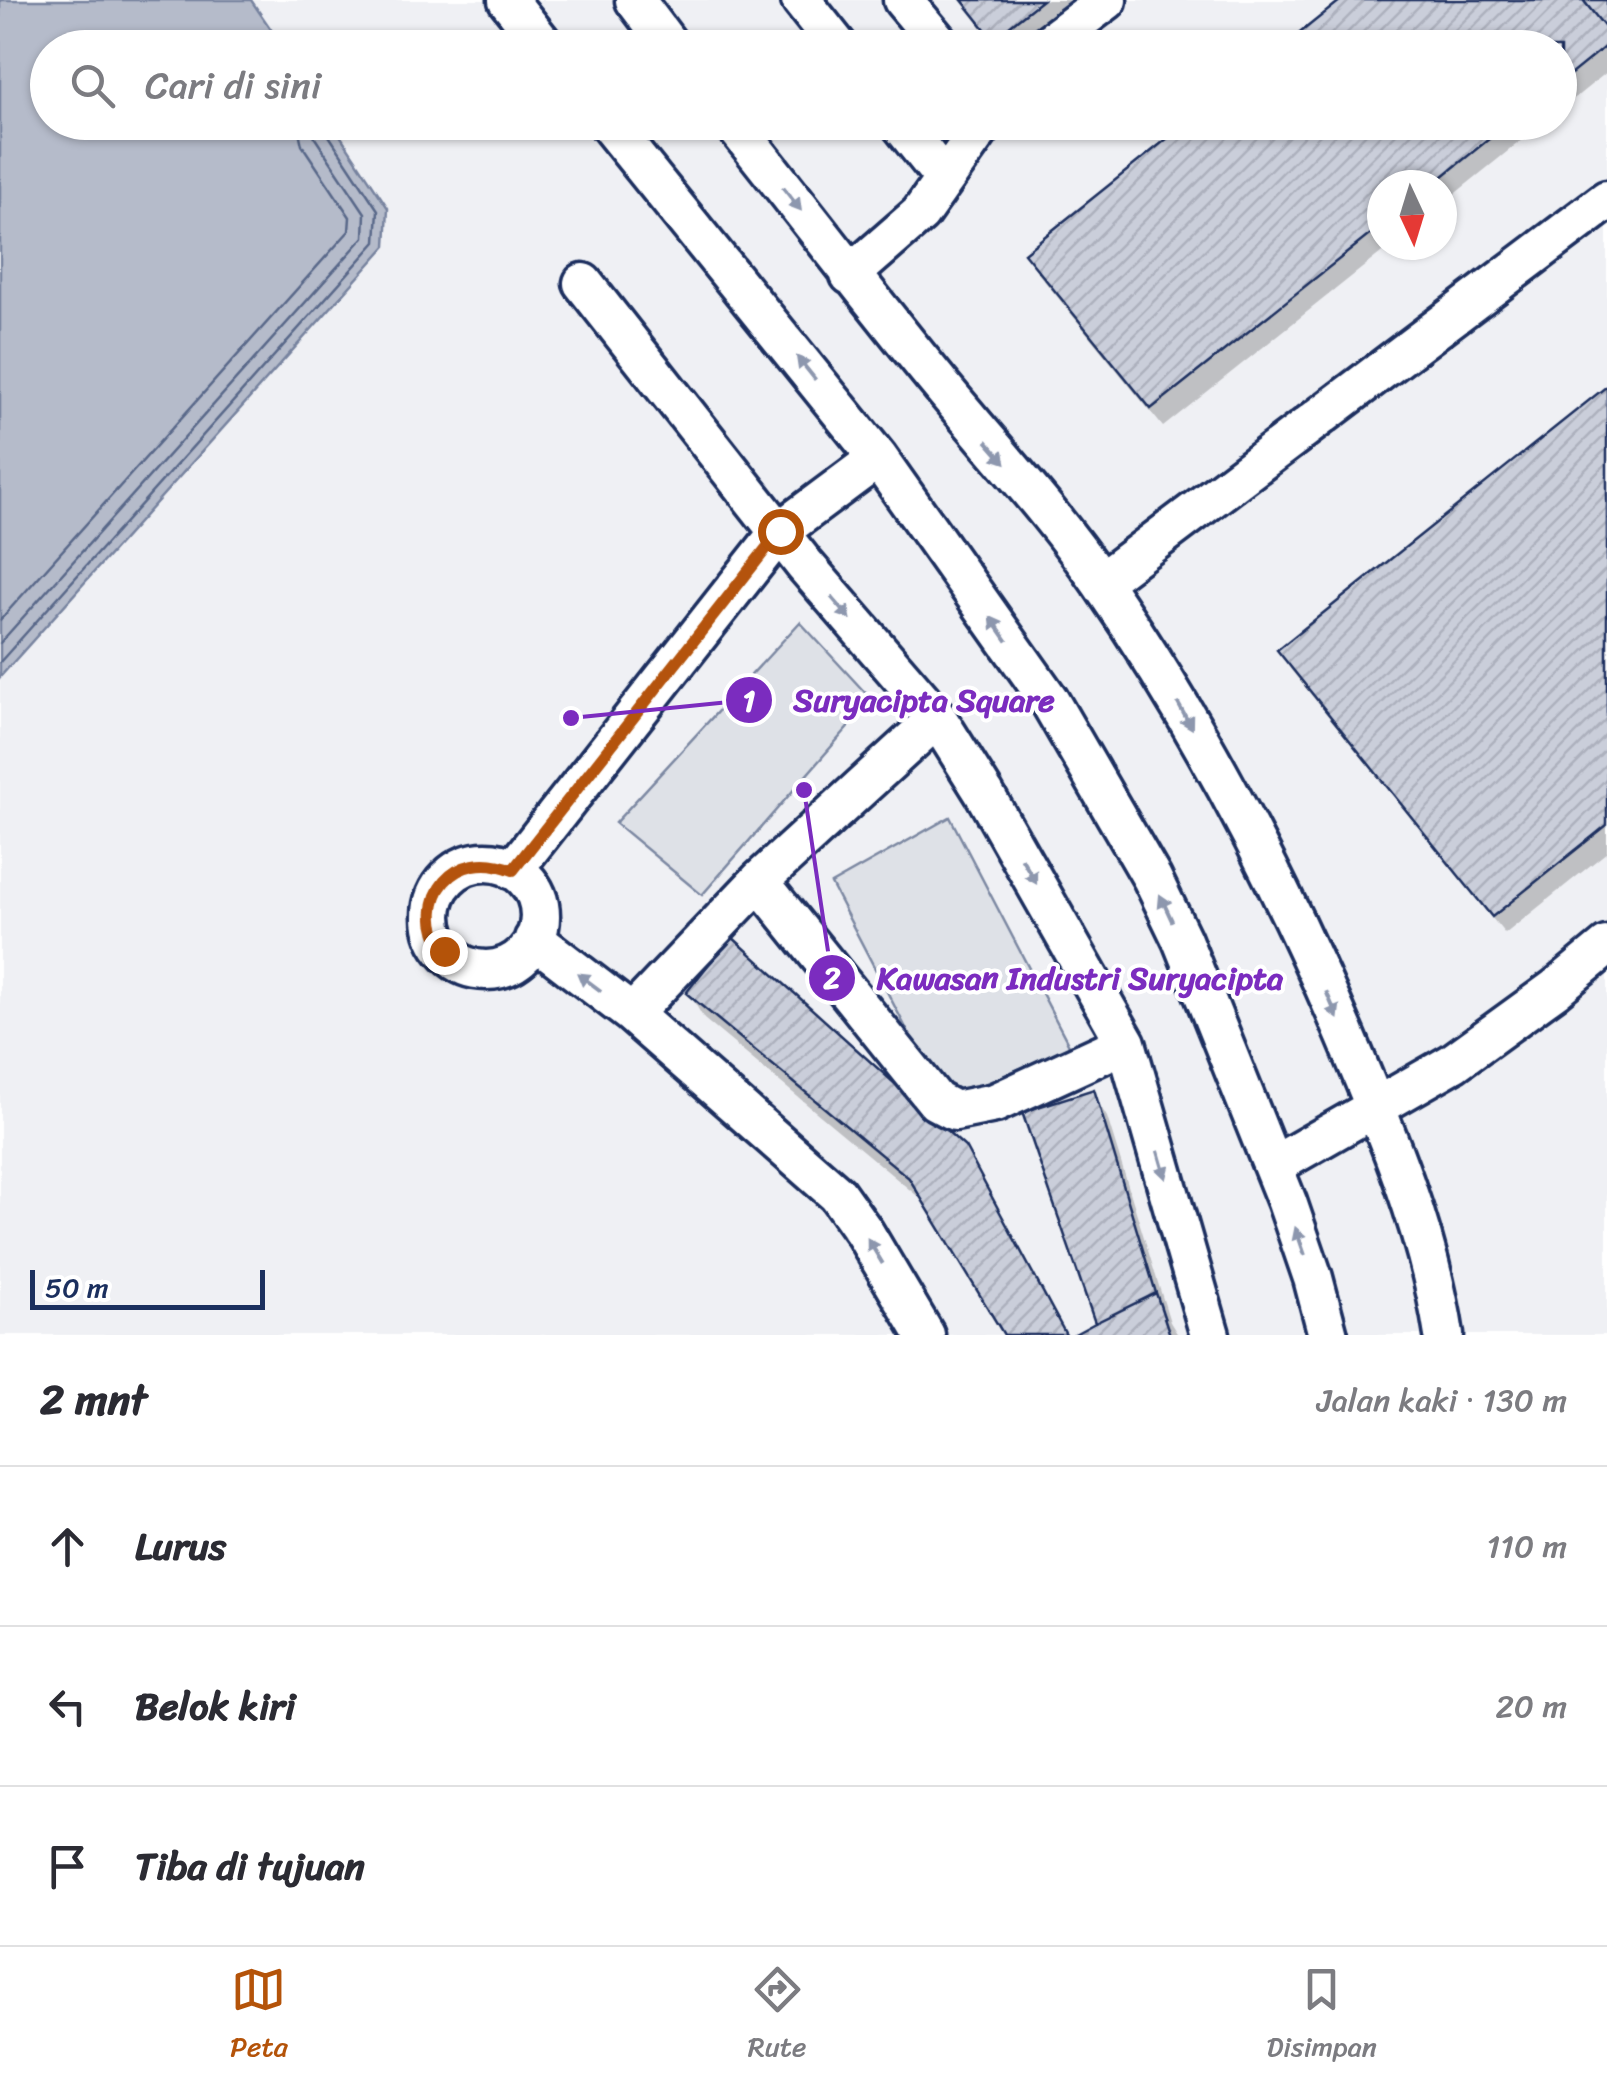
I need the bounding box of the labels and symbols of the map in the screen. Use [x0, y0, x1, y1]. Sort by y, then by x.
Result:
north arrow [1367, 170, 1457, 260]
one-way arrow [781, 186, 802, 212]
one-way arrow [796, 356, 817, 381]
one-way arrow [985, 439, 1007, 464]
route start [758, 509, 804, 555]
one-way arrow [829, 595, 851, 620]
one-way arrow [990, 616, 1009, 643]
callout: Suryacipta Square [724, 669, 1074, 731]
text: Suryacipta Square [792, 672, 1055, 729]
text: 1 [743, 674, 756, 728]
one-way arrow [1176, 701, 1193, 730]
one-way arrow [1019, 857, 1037, 885]
one-way arrow [1158, 893, 1175, 922]
route end [422, 929, 468, 975]
callout: Kawasan Industri Suryacipta [807, 947, 1304, 1009]
text: Kawasan Industri Suryacipta [876, 950, 1284, 1007]
text: 2 [823, 951, 841, 1005]
one-way arrow [576, 972, 602, 993]
one-way arrow [1325, 990, 1341, 1020]
one-way arrow [1155, 1150, 1170, 1181]
one-way arrow [1292, 1226, 1307, 1256]
one-way arrow [867, 1237, 884, 1265]
scale bar [30, 1265, 265, 1310]

